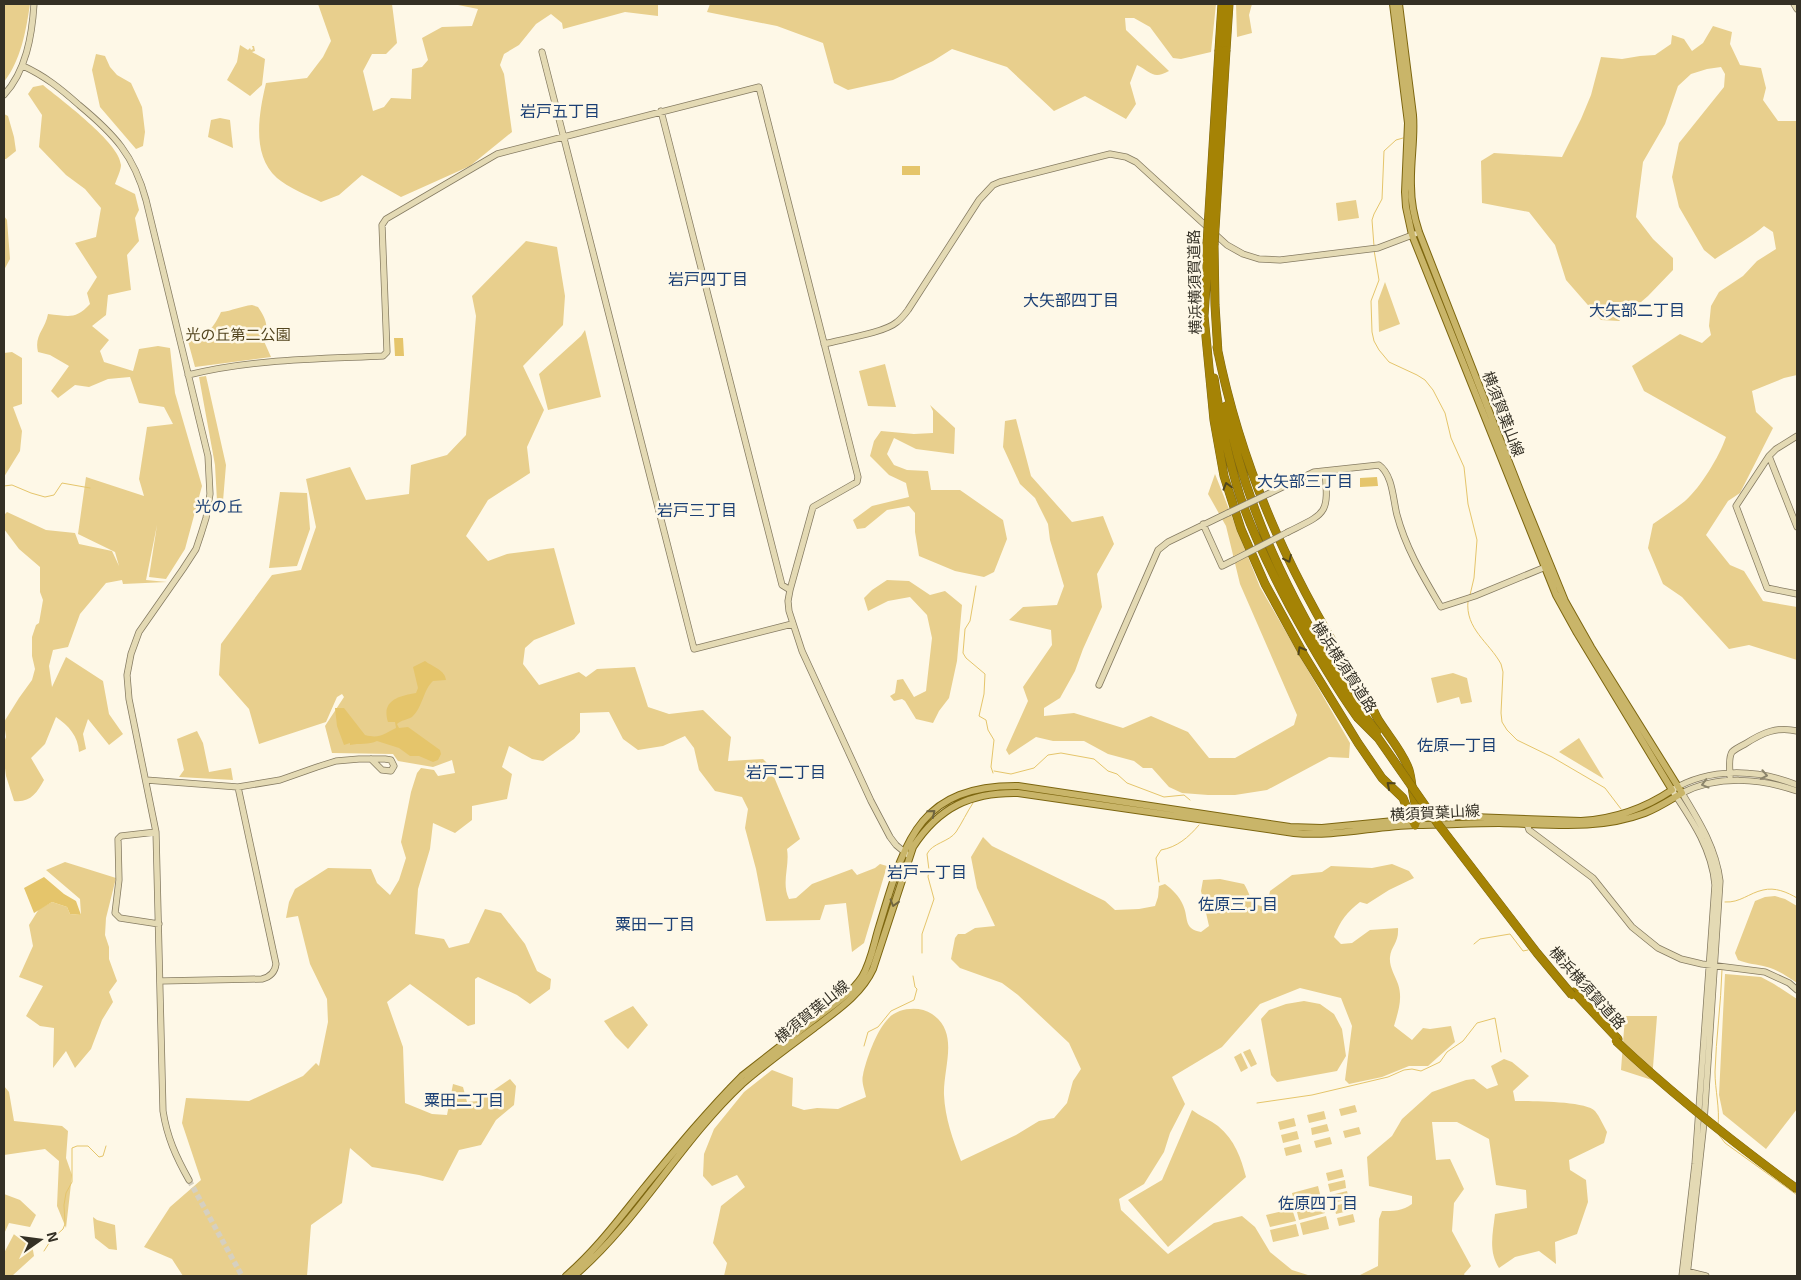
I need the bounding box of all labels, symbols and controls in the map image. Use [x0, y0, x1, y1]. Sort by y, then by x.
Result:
district label: 岩戸五丁目 [520, 101, 600, 120]
street label: 横浜横須賀道路 [1184, 229, 1204, 335]
district label: 岩戸四丁目 [668, 269, 748, 288]
district label: 大矢部四丁目 [1023, 290, 1119, 309]
district label: 大矢部二丁目 [1589, 300, 1685, 319]
park label: 光の丘第二公園 [185, 325, 291, 343]
street label: 横須賀葉山線 [1479, 368, 1528, 459]
district label: 大矢部三丁目 [1257, 471, 1353, 490]
one-way arrow [1222, 482, 1233, 490]
district label: 光の丘 [195, 496, 243, 515]
district label: 岩戸三丁目 [657, 500, 737, 519]
one-way arrow [1282, 554, 1292, 563]
street label: 横浜横須賀道路 [1309, 618, 1381, 715]
one-way arrow [1297, 646, 1307, 655]
district label: 佐原一丁目 [1417, 735, 1497, 754]
district label: 岩戸二丁目 [746, 762, 826, 781]
one-way arrow [1760, 770, 1768, 780]
one-way arrow [1701, 778, 1710, 788]
one-way arrow [1386, 782, 1395, 791]
street label: 横須賀葉山線 [1390, 801, 1480, 823]
one-way arrow [926, 811, 935, 819]
district label: 岩戸一丁目 [887, 862, 967, 881]
district label: 佐原三丁目 [1198, 894, 1278, 913]
one-way arrow [890, 898, 900, 907]
district label: 粟田一丁目 [615, 914, 695, 933]
street label: 横浜横須賀道路 [1546, 942, 1630, 1032]
street label: 横須賀葉山線 [771, 976, 852, 1047]
district label: 粟田二丁目 [424, 1090, 504, 1109]
district label: 佐原四丁目 [1278, 1193, 1358, 1212]
north arrow [15, 1215, 65, 1265]
text: N [44, 1230, 63, 1244]

